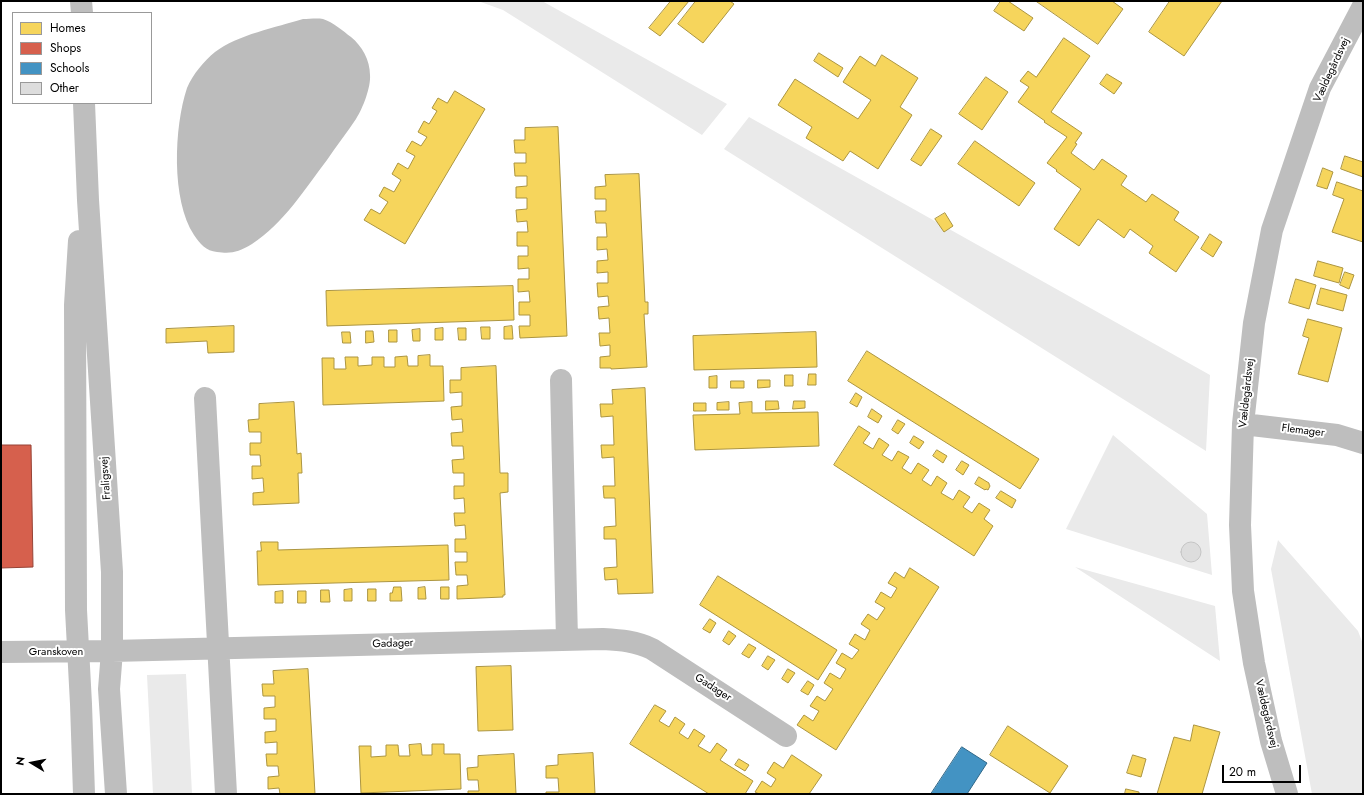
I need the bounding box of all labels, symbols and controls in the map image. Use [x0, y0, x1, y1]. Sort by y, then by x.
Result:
legend [12, 12, 152, 104]
text: Homes [50, 19, 86, 37]
street label: Vældegårdsvej [1311, 36, 1353, 104]
text: Shops [50, 39, 81, 57]
text: Schools [50, 59, 89, 77]
text: Other [50, 79, 79, 97]
street label: Vældegårdsvej [1237, 358, 1257, 428]
street label: Flemager [1281, 422, 1325, 440]
street label: Fraligsvej [98, 456, 114, 500]
street label: Gadager [372, 637, 414, 651]
street label: Granskoven [29, 645, 83, 659]
street label: Gadager [692, 671, 734, 705]
street label: Vældegårdsvej [1252, 678, 1280, 750]
north arrow [12, 743, 52, 783]
text: N [12, 755, 29, 767]
scale bar [1224, 757, 1303, 783]
text: 20 m [1229, 763, 1256, 781]

